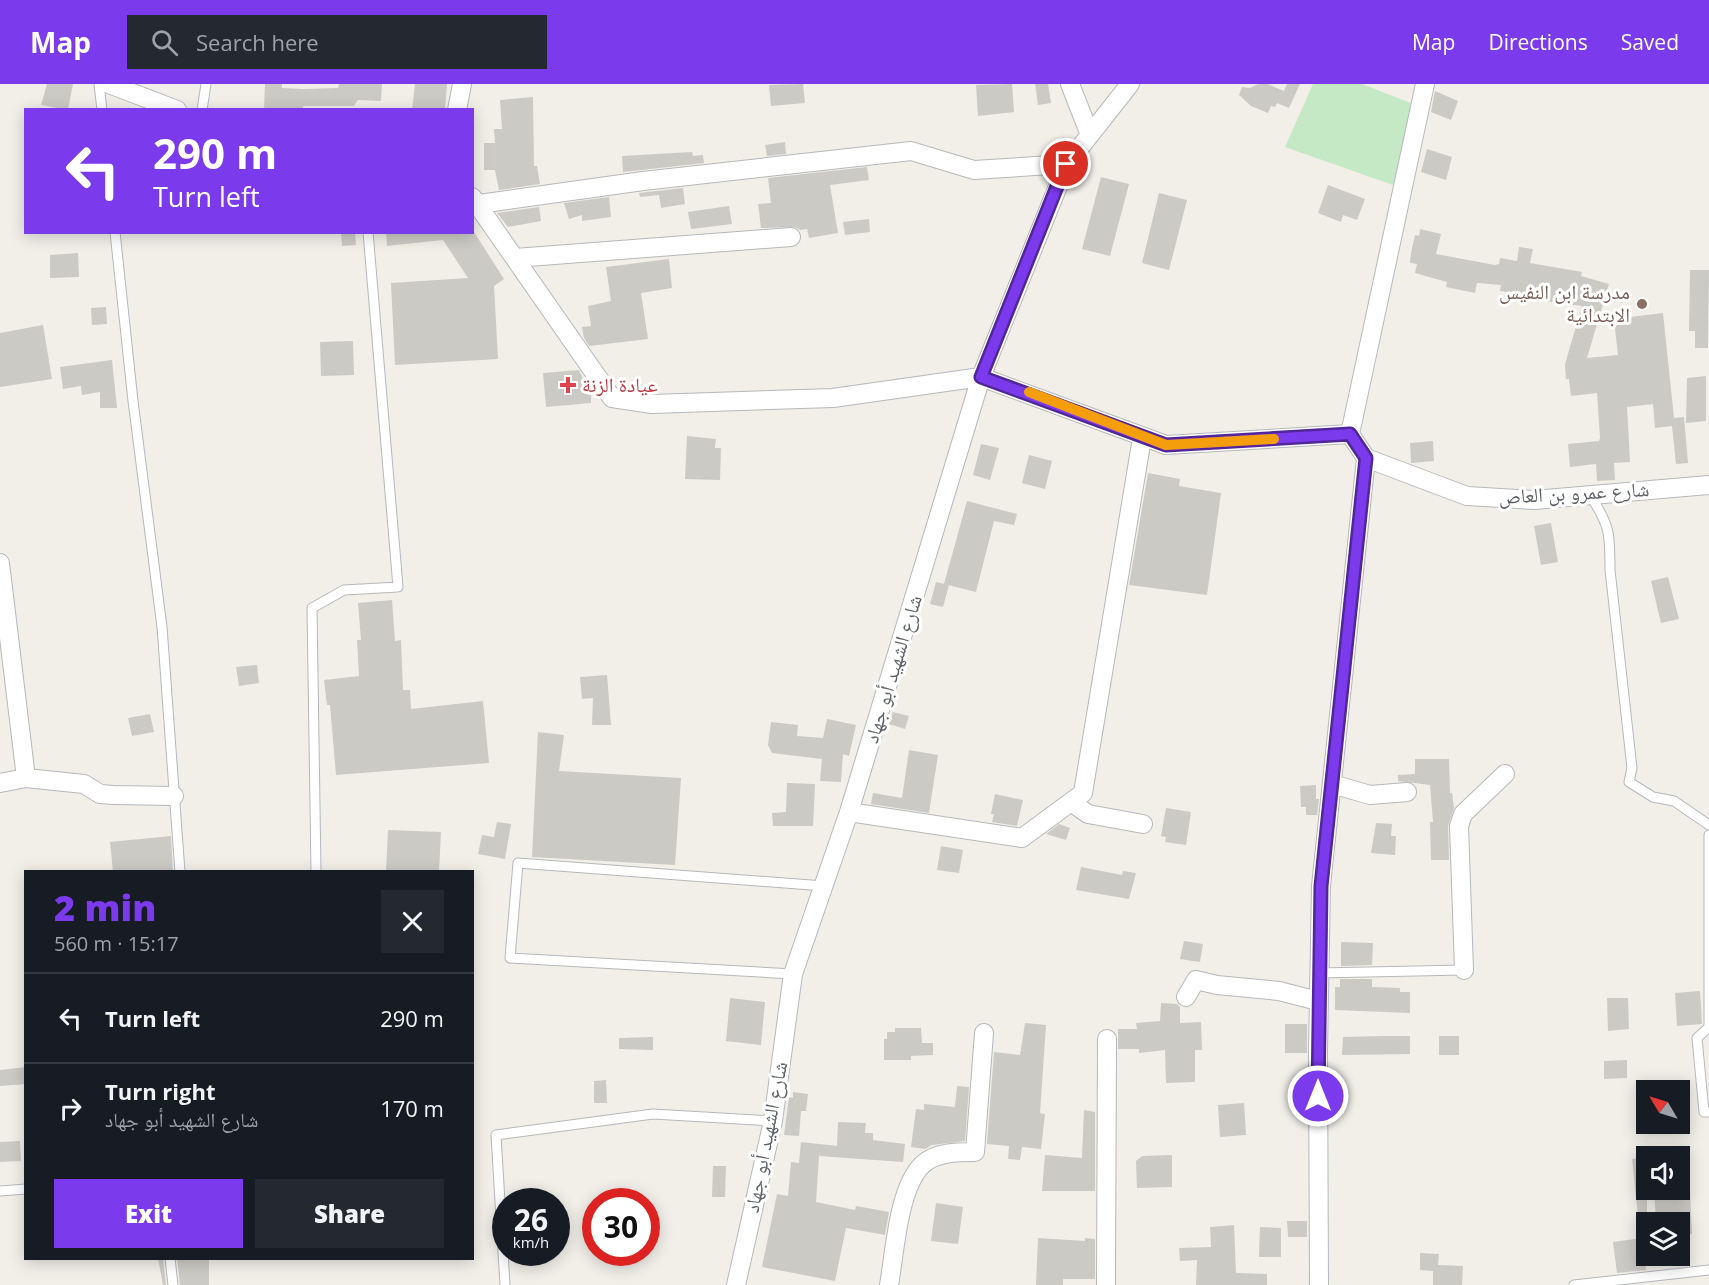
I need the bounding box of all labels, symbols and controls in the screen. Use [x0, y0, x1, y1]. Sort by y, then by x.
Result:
search box [127, 15, 547, 69]
text: Map [30, 23, 91, 61]
icon: search [148, 26, 181, 59]
text: Search here [196, 27, 319, 57]
text: Map [1412, 28, 1455, 56]
text: Directions [1488, 28, 1588, 56]
text: Saved [1621, 28, 1679, 56]
text: 290 m [153, 124, 277, 181]
icon: left [54, 132, 132, 210]
pin [1040, 138, 1091, 189]
icon: arrive [1049, 147, 1082, 180]
text: Turn left [153, 178, 260, 215]
place label: مدرسة ابن النفيس الابتدائية [1499, 278, 1630, 328]
marker: مدرسة ابن النفيس الابتدائية [1635, 297, 1649, 311]
place label: عيادة الزنة [582, 371, 658, 398]
marker: عيادة الزنة [559, 376, 577, 394]
street label: شارع عمرو بن العاص [1498, 475, 1650, 510]
street label: شارع الشهيد أبو جهاد [857, 592, 928, 746]
text: 2 min [54, 883, 156, 932]
button: close [381, 890, 444, 953]
text: 560 m · 15:17 [54, 930, 179, 957]
icon: left [54, 1002, 87, 1035]
text: Turn left [105, 1003, 200, 1033]
text: 290 m [380, 1003, 444, 1033]
street label: شارع الشهيد أبو جهاد [738, 1059, 793, 1215]
position arrow [1286, 1064, 1350, 1128]
text: Turn right [105, 1076, 216, 1106]
north arrow [1636, 1080, 1690, 1134]
map controls [1636, 1080, 1690, 1266]
icon: right [54, 1092, 87, 1125]
text: 170 m [380, 1093, 444, 1123]
text: شارع الشهيد أبو جهاد [105, 1106, 258, 1133]
button: sound [1636, 1146, 1690, 1200]
button: Exit [54, 1179, 243, 1248]
button: Share [255, 1179, 444, 1248]
speed limit sign: 30 [582, 1188, 660, 1266]
text: 26 [514, 1199, 548, 1240]
button: layers [1636, 1212, 1690, 1266]
text: km/h [513, 1232, 549, 1252]

